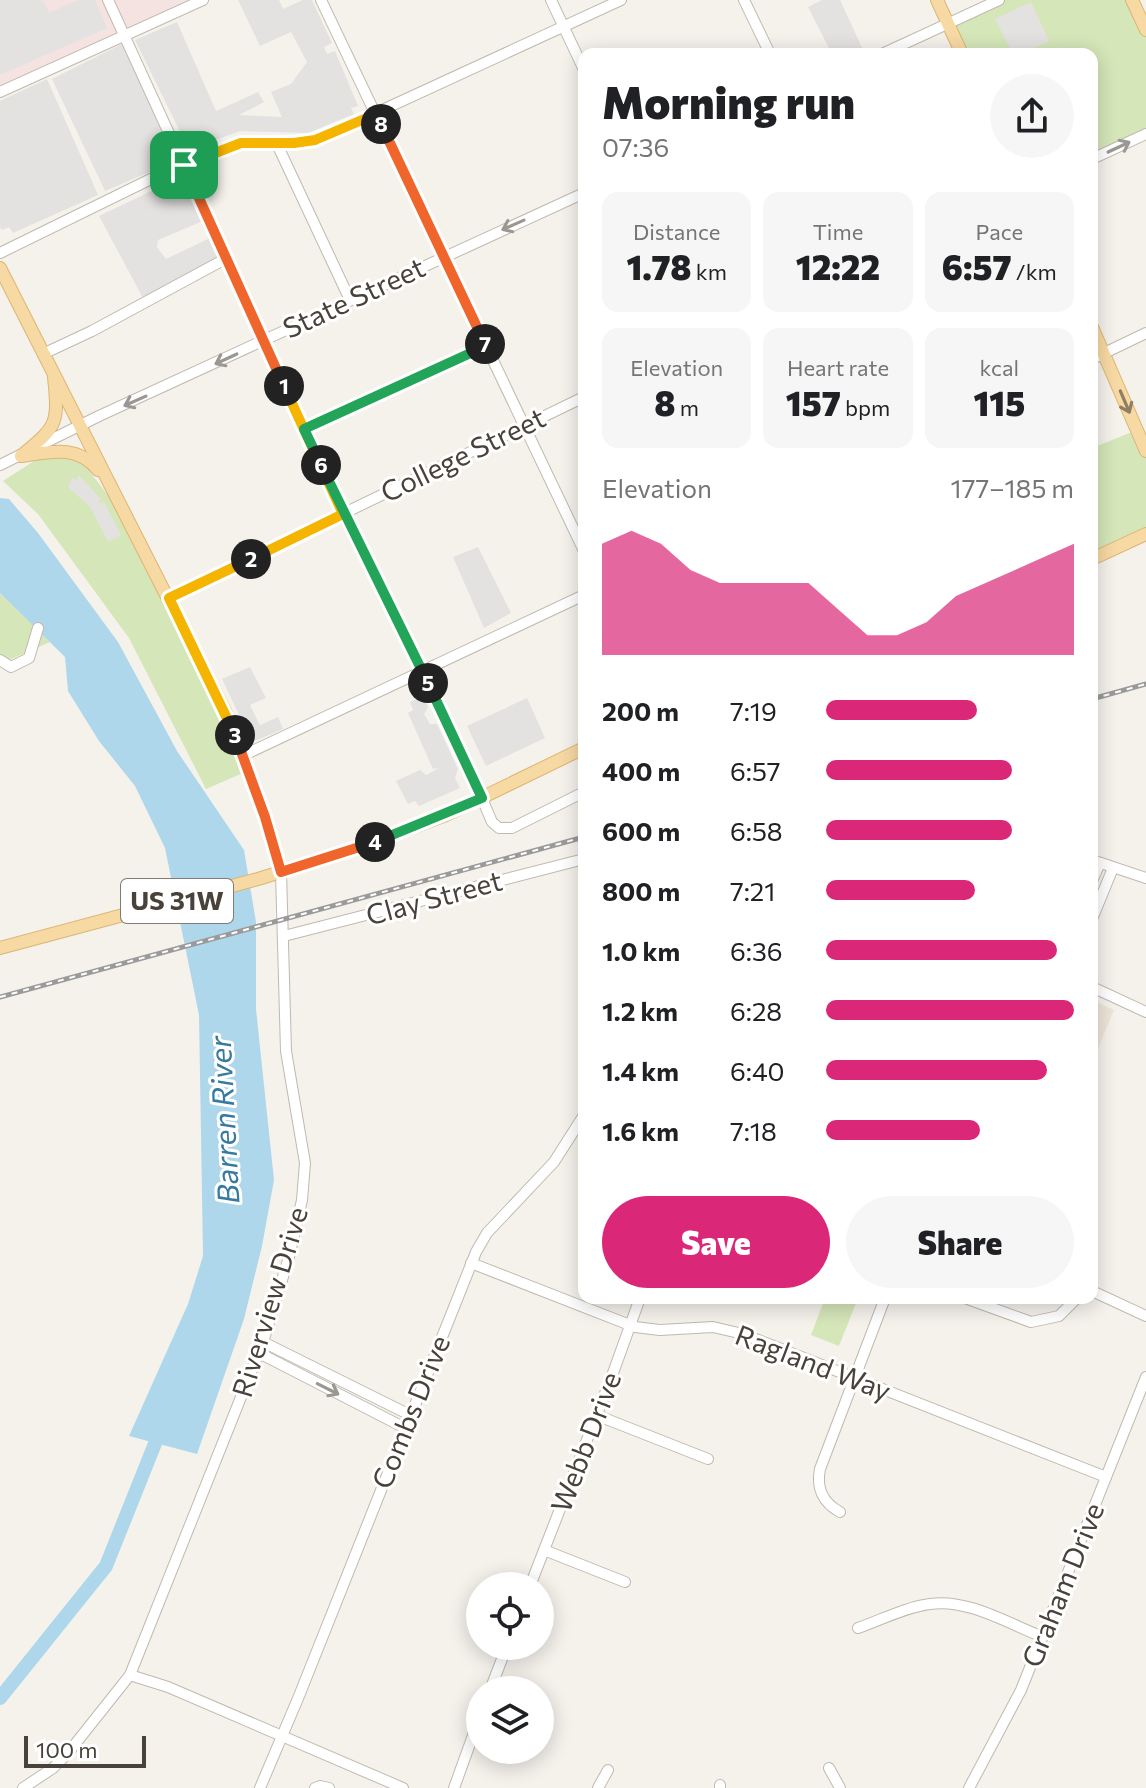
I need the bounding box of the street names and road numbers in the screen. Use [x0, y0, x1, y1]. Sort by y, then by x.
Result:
street label: State Street [277, 249, 430, 345]
street label: College Street [375, 400, 550, 509]
street label: Clay Street [362, 863, 506, 932]
road number: US 31W [121, 879, 233, 923]
street label: Riverview Drive [224, 1202, 314, 1401]
street label: Ragland Way [731, 1317, 896, 1407]
street label: Combs Drive [364, 1330, 456, 1493]
street label: Webb Drive [543, 1367, 627, 1517]
street label: Graham Drive [1014, 1497, 1110, 1672]

